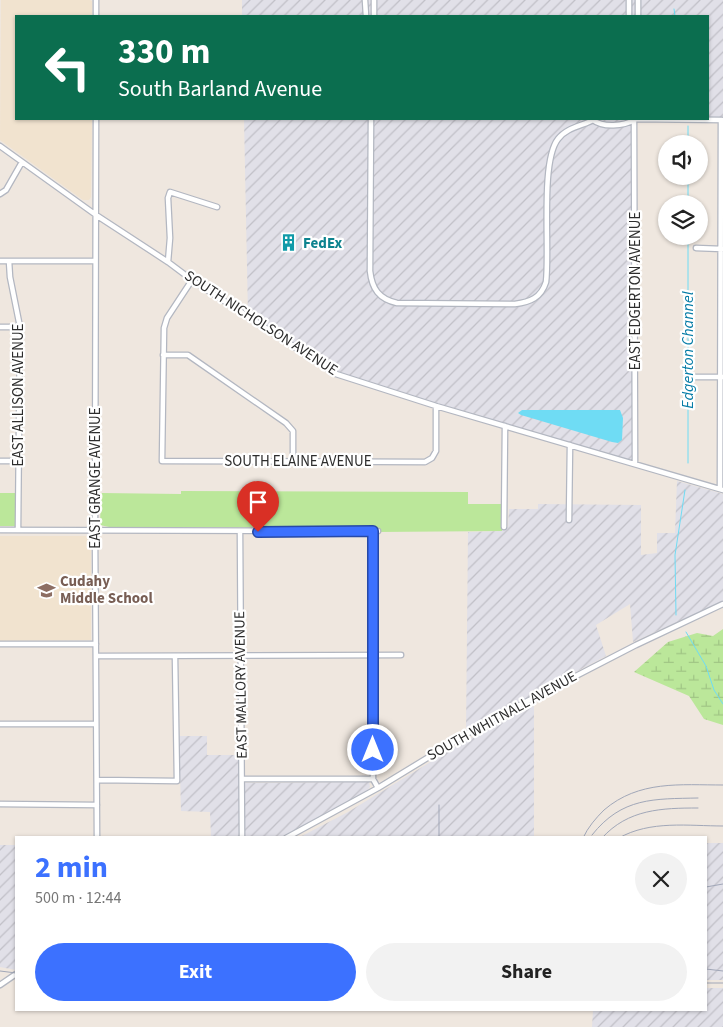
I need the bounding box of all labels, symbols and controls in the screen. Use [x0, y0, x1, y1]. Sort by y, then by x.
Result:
text: 330 m [118, 27, 210, 77]
icon: left [35, 35, 100, 100]
text: South Barland Avenue [118, 73, 322, 105]
map controls [658, 135, 708, 245]
button: sound [658, 135, 708, 185]
button: layers [658, 195, 708, 245]
street label: EAST EDGERTON AVENUE [625, 212, 646, 370]
building icon: FedEx [279, 233, 299, 253]
place label: FedEx [303, 233, 343, 254]
street label: SOUTH NICHOLSON AVENUE [180, 265, 342, 381]
water label: Edgerton Channel [677, 291, 699, 409]
street label: EAST ALLISON AVENUE [8, 323, 29, 467]
street label: EAST GRANGE AVENUE [85, 407, 106, 549]
street label: SOUTH ELAINE AVENUE [224, 451, 372, 472]
pin [237, 481, 279, 532]
icon: arrive [244, 488, 272, 516]
place label: Cudahy Middle School [60, 571, 153, 609]
school or university icon: Cudahy Middle School [36, 580, 56, 600]
street label: EAST MALLORY AVENUE [229, 611, 253, 759]
street label: SOUTH WHITNALL AVENUE [423, 666, 581, 766]
position arrow [346, 723, 398, 775]
text: 2 min [35, 846, 108, 889]
button: close [635, 853, 687, 905]
text: 500 m · 12:44 [35, 887, 122, 909]
button: Exit [35, 943, 356, 1001]
button: Share [366, 943, 687, 1001]

